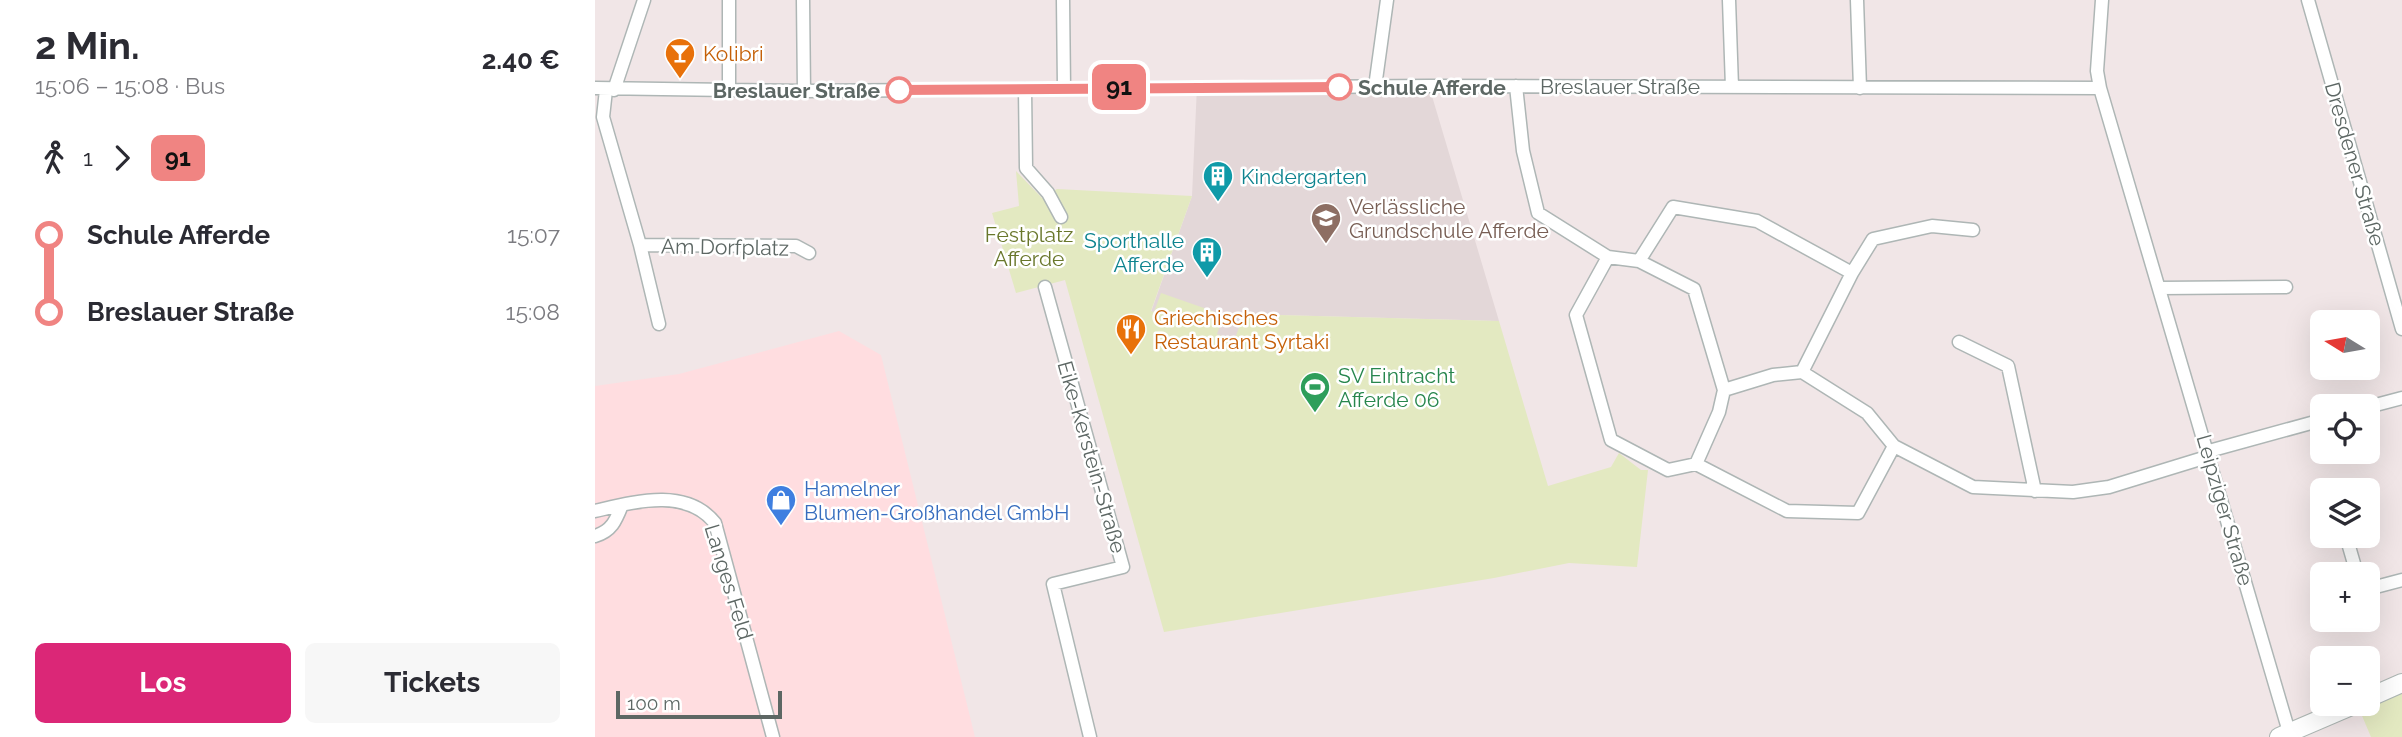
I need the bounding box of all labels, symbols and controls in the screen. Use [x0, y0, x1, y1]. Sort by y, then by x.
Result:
text: 2 Min. [35, 23, 140, 68]
bar icon: Kolibri [663, 36, 697, 80]
place label: Kolibri [703, 41, 764, 66]
text: 2.40 € [482, 45, 560, 75]
line badge: 91 [1087, 64, 1151, 110]
text: 15:06 – 15:08 · Bus [35, 72, 225, 99]
text: 91 [1106, 72, 1132, 101]
marker: Schule Afferde [1326, 74, 1352, 100]
street label: Breslauer Straße [1540, 74, 1700, 99]
place label: Schule Afferde [1358, 75, 1506, 100]
marker: Breslauer Straße [886, 77, 912, 103]
place label: Breslauer Straße [713, 78, 880, 103]
street label: Dresdener Straße [2320, 79, 2390, 249]
icon: walk [35, 139, 73, 177]
icon: forward [103, 139, 141, 177]
text: 91 [165, 143, 191, 172]
text: 1 [83, 144, 93, 171]
building icon: Kindergarten [1201, 159, 1235, 203]
place label: Kindergarten [1241, 164, 1367, 189]
place label: Verlässliche Grundschule Afferde [1349, 194, 1549, 243]
school or university icon: Verlässliche Grundschule Afferde [1309, 201, 1343, 245]
text: Schule Afferde [87, 220, 270, 250]
text: 15:07 [507, 221, 560, 248]
park label: Festplatz Afferde [985, 222, 1073, 271]
place label: Sporthalle Afferde [1084, 228, 1184, 277]
street label: Am Dorfplatz [661, 233, 789, 261]
building icon: Sporthalle Afferde [1190, 235, 1224, 279]
text: Breslauer Straße [87, 297, 294, 327]
text: 15:08 [506, 298, 560, 325]
place label: Griechisches Restaurant Syrtaki [1154, 305, 1329, 354]
north arrow [2310, 310, 2380, 380]
map controls [2310, 310, 2380, 716]
restaurant icon: Griechisches Restaurant Syrtaki [1114, 312, 1148, 356]
street label: Eike-Kerstein-Straße [1053, 358, 1131, 556]
place label: SV Eintracht Afferde 06 [1338, 363, 1455, 412]
sports icon: SV Eintracht Afferde 06 [1298, 370, 1332, 414]
button: locate [2310, 394, 2380, 464]
street label: Leipziger Straße [2191, 431, 2259, 589]
place label: Hamelner Blumen-Großhandel GmbH [804, 476, 1069, 525]
button: layers [2310, 478, 2380, 548]
shop icon: Hamelner Blumen-Großhandel GmbH [764, 483, 798, 527]
street label: Langes Feld [700, 521, 758, 643]
button: + [2310, 562, 2380, 632]
button: Los [35, 643, 291, 723]
button: Tickets [305, 643, 560, 723]
button: − [2310, 646, 2380, 716]
scale bar [616, 688, 782, 720]
text: 100 m [627, 692, 681, 714]

